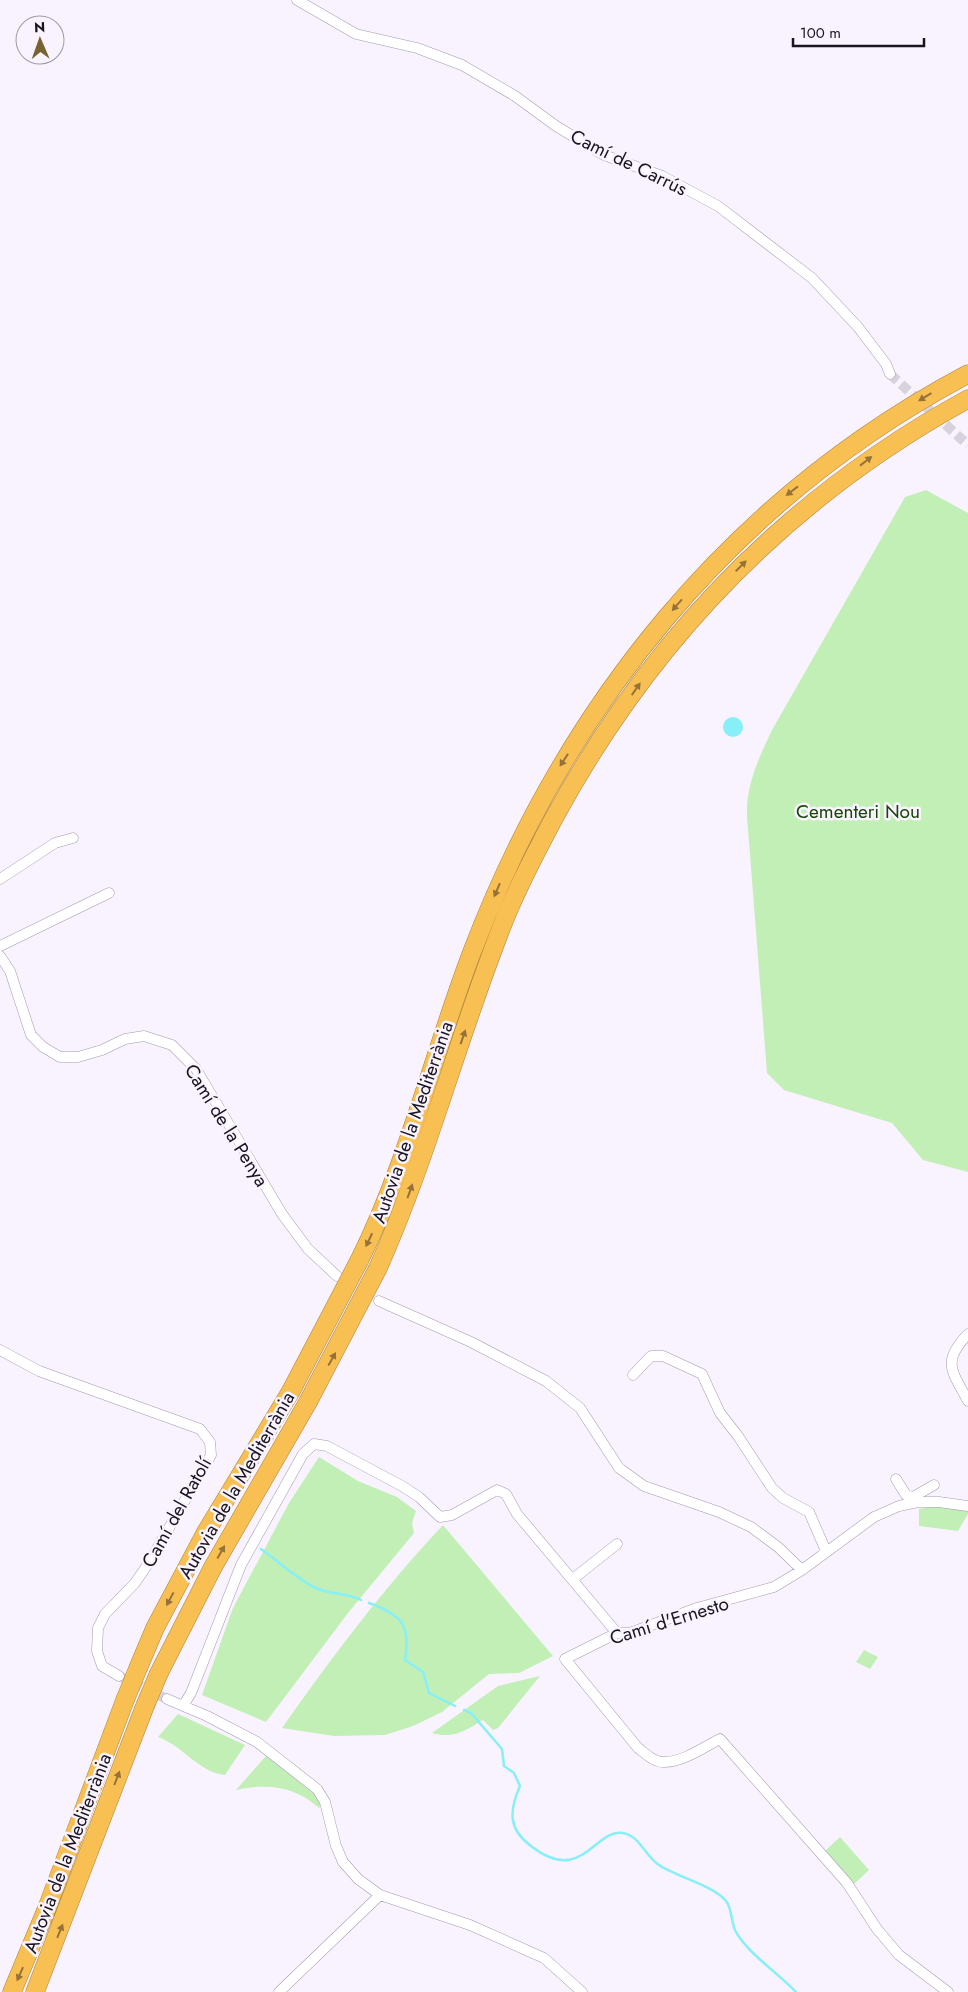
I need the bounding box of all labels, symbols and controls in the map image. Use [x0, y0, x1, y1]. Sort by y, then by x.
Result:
north arrow [15, 15, 65, 65]
scale bar [793, 15, 924, 47]
text: N [34, 17, 45, 37]
text: 100 m [800, 22, 841, 44]
street label: Camí de Carrús [566, 123, 692, 203]
one-way arrow [919, 393, 932, 402]
one-way arrow [859, 456, 872, 467]
one-way arrow [786, 485, 799, 496]
one-way arrow [735, 560, 747, 572]
one-way arrow [671, 598, 683, 610]
one-way arrow [631, 682, 641, 696]
one-way arrow [559, 753, 569, 766]
park label: Cementeri Nou [796, 798, 920, 825]
one-way arrow [492, 883, 500, 897]
street label: Autovia de la Mediterrània [365, 1018, 460, 1227]
one-way arrow [459, 1029, 467, 1044]
street label: Camí de la Penya [178, 1059, 275, 1192]
one-way arrow [406, 1183, 414, 1198]
one-way arrow [365, 1233, 373, 1247]
one-way arrow [327, 1353, 336, 1366]
street label: Autovia de la Mediterrània [172, 1387, 301, 1584]
street label: Camí del Ratolí [135, 1451, 218, 1572]
one-way arrow [217, 1544, 225, 1559]
street label: Camí d'Ernesto [606, 1590, 732, 1651]
one-way arrow [166, 1592, 174, 1607]
street label: Autovia de la Mediterrània [17, 1749, 118, 1957]
one-way arrow [113, 1771, 121, 1786]
one-way arrow [56, 1923, 64, 1938]
one-way arrow [16, 1967, 24, 1981]

